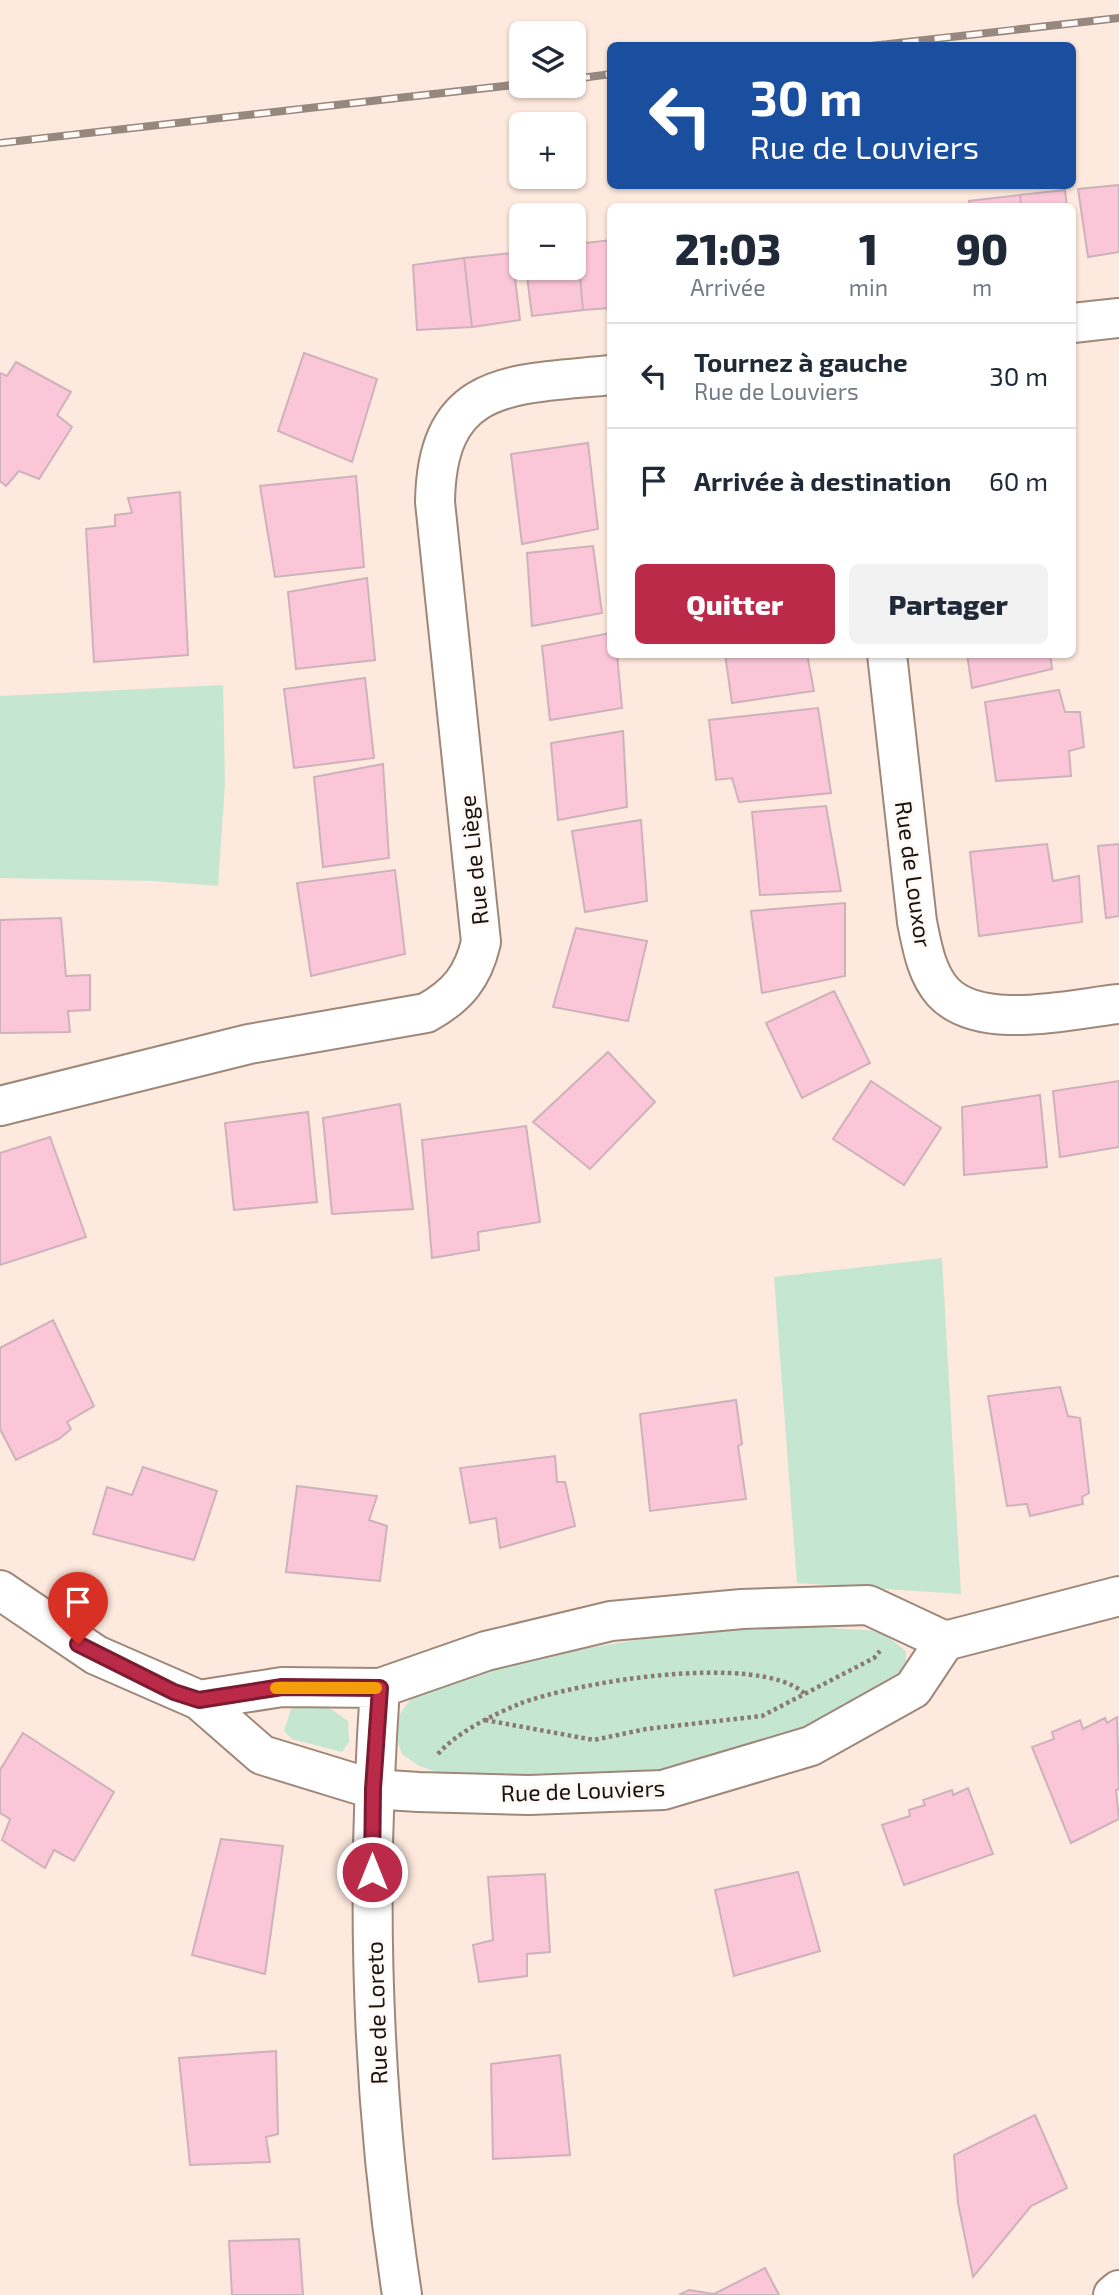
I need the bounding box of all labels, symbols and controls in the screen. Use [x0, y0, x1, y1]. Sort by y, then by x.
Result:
map controls [509, 21, 586, 280]
button: layers [509, 21, 586, 98]
text: 30 m [750, 67, 862, 126]
icon: left [635, 70, 726, 161]
button: + [509, 112, 586, 189]
text: Rue de Louviers [750, 127, 979, 165]
button: − [509, 203, 586, 280]
text: 21:03 [675, 223, 781, 273]
text: 1 [859, 223, 878, 273]
text: 90 [956, 223, 1008, 273]
text: Arrivée [690, 273, 766, 301]
text: min [849, 273, 888, 301]
text: m [972, 273, 992, 301]
text: Tournez à gauche [694, 346, 908, 377]
icon: left [635, 357, 673, 395]
text: 30 m [989, 360, 1048, 391]
text: Rue de Louviers [694, 377, 859, 405]
icon: arrive [635, 462, 673, 500]
text: Arrivée à destination [694, 465, 951, 496]
text: 60 m [989, 465, 1048, 496]
button: Quitter [635, 564, 835, 644]
button: Partager [849, 564, 1048, 644]
street label: Rue de Liège [452, 794, 494, 926]
street label: Rue de Louxor [890, 799, 938, 949]
pin [48, 1572, 108, 1644]
icon: arrive [59, 1583, 97, 1621]
street label: Rue de Louviers [500, 1773, 666, 1807]
position arrow [335, 1835, 409, 1909]
street label: Rue de Loreto [360, 1941, 392, 2085]

